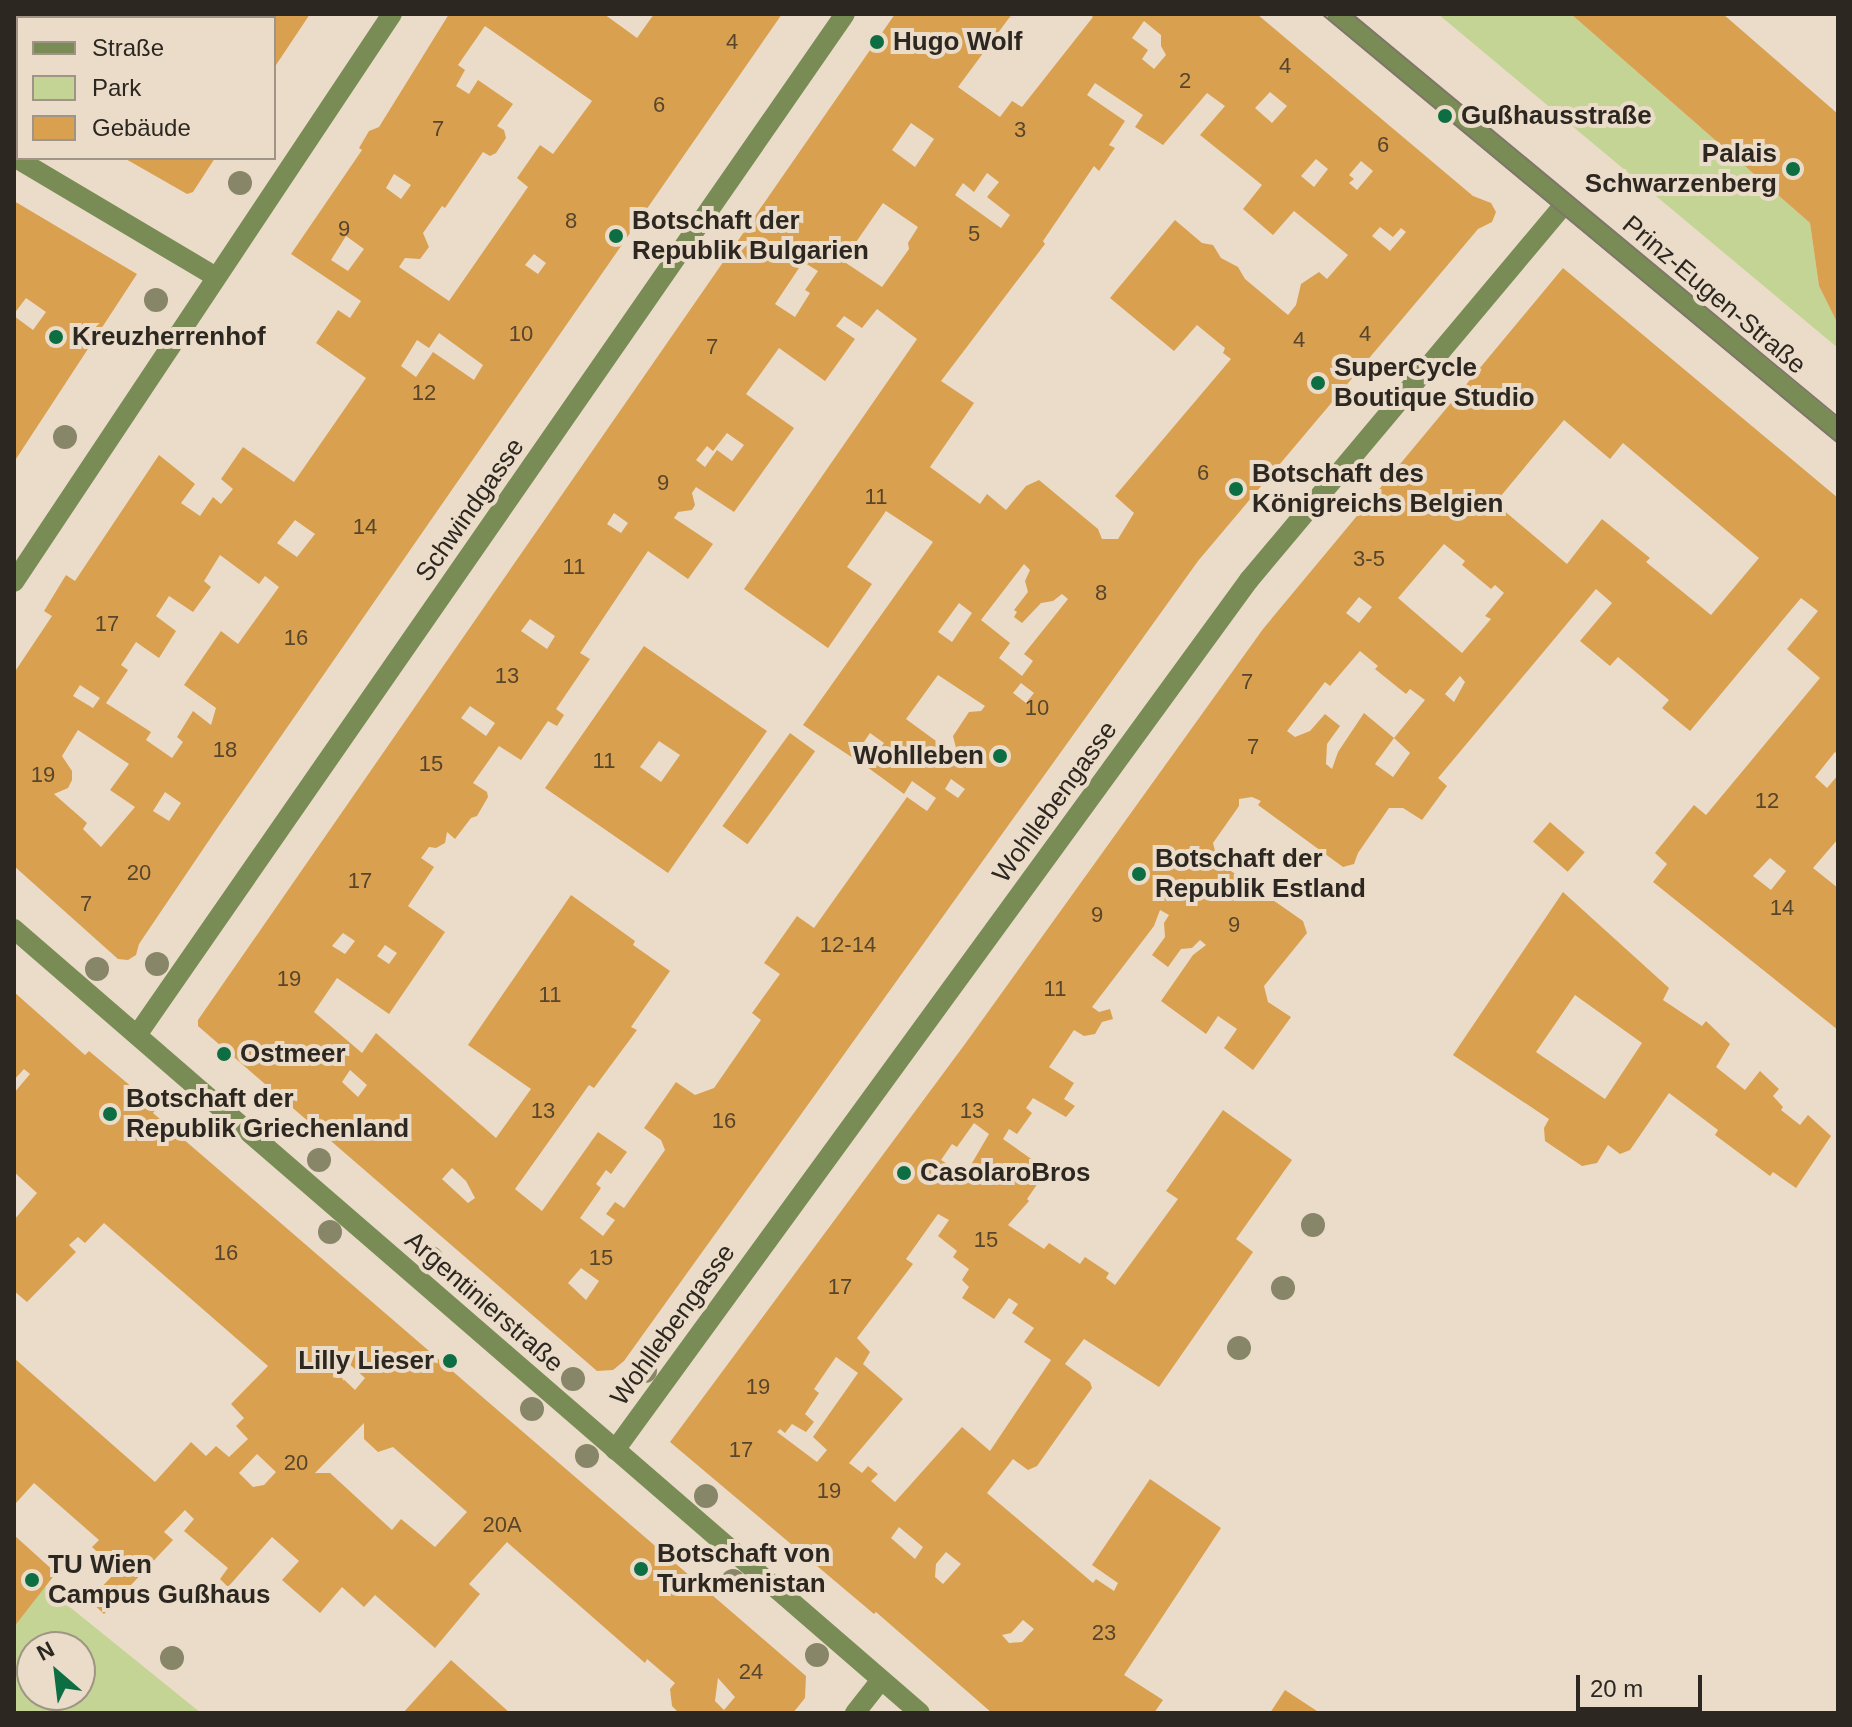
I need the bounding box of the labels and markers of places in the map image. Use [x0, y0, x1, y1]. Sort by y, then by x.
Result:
place label: Hugo Wolf [893, 26, 1022, 58]
marker: Hugo Wolf [868, 33, 886, 51]
place label: Gußhausstraße [1461, 100, 1652, 132]
marker: Gußhausstraße [1436, 107, 1454, 125]
place label: Palais Schwarzenberg [1585, 138, 1777, 200]
marker: Palais Schwarzenberg [1784, 160, 1802, 178]
place label: Botschaft der Republik Bulgarien [632, 205, 869, 266]
marker: Botschaft der Republik Bulgarien [607, 227, 625, 245]
place label: Kreuzherrenhof [72, 321, 266, 353]
marker: Kreuzherrenhof [47, 328, 65, 346]
place label: SuperCycle Boutique Studio [1334, 352, 1535, 414]
marker: SuperCycle Boutique Studio [1309, 374, 1327, 392]
place label: Botschaft des Königreichs Belgien [1252, 458, 1503, 520]
marker: Botschaft des Königreichs Belgien [1227, 480, 1245, 498]
place label: Wohlleben [853, 740, 984, 772]
marker: Wohlleben [991, 747, 1009, 765]
place label: Botschaft der Republik Estland [1155, 843, 1366, 904]
marker: Botschaft der Republik Estland [1130, 865, 1148, 883]
place label: Ostmeer [240, 1038, 345, 1070]
marker: Ostmeer [215, 1045, 233, 1063]
place label: Botschaft der Republik Griechenland [126, 1083, 409, 1144]
marker: Botschaft der Republik Griechenland [101, 1105, 119, 1123]
place label: CasolaroBros [920, 1157, 1090, 1189]
marker: CasolaroBros [895, 1164, 913, 1182]
place label: Lilly Lieser [298, 1345, 434, 1377]
marker: Lilly Lieser [441, 1352, 459, 1370]
place label: Botschaft von Turkmenistan [657, 1538, 830, 1600]
place label: TU Wien Campus Gußhaus [48, 1549, 270, 1610]
marker: Botschaft von Turkmenistan [632, 1560, 650, 1578]
marker: TU Wien Campus Gußhaus [23, 1571, 41, 1589]

